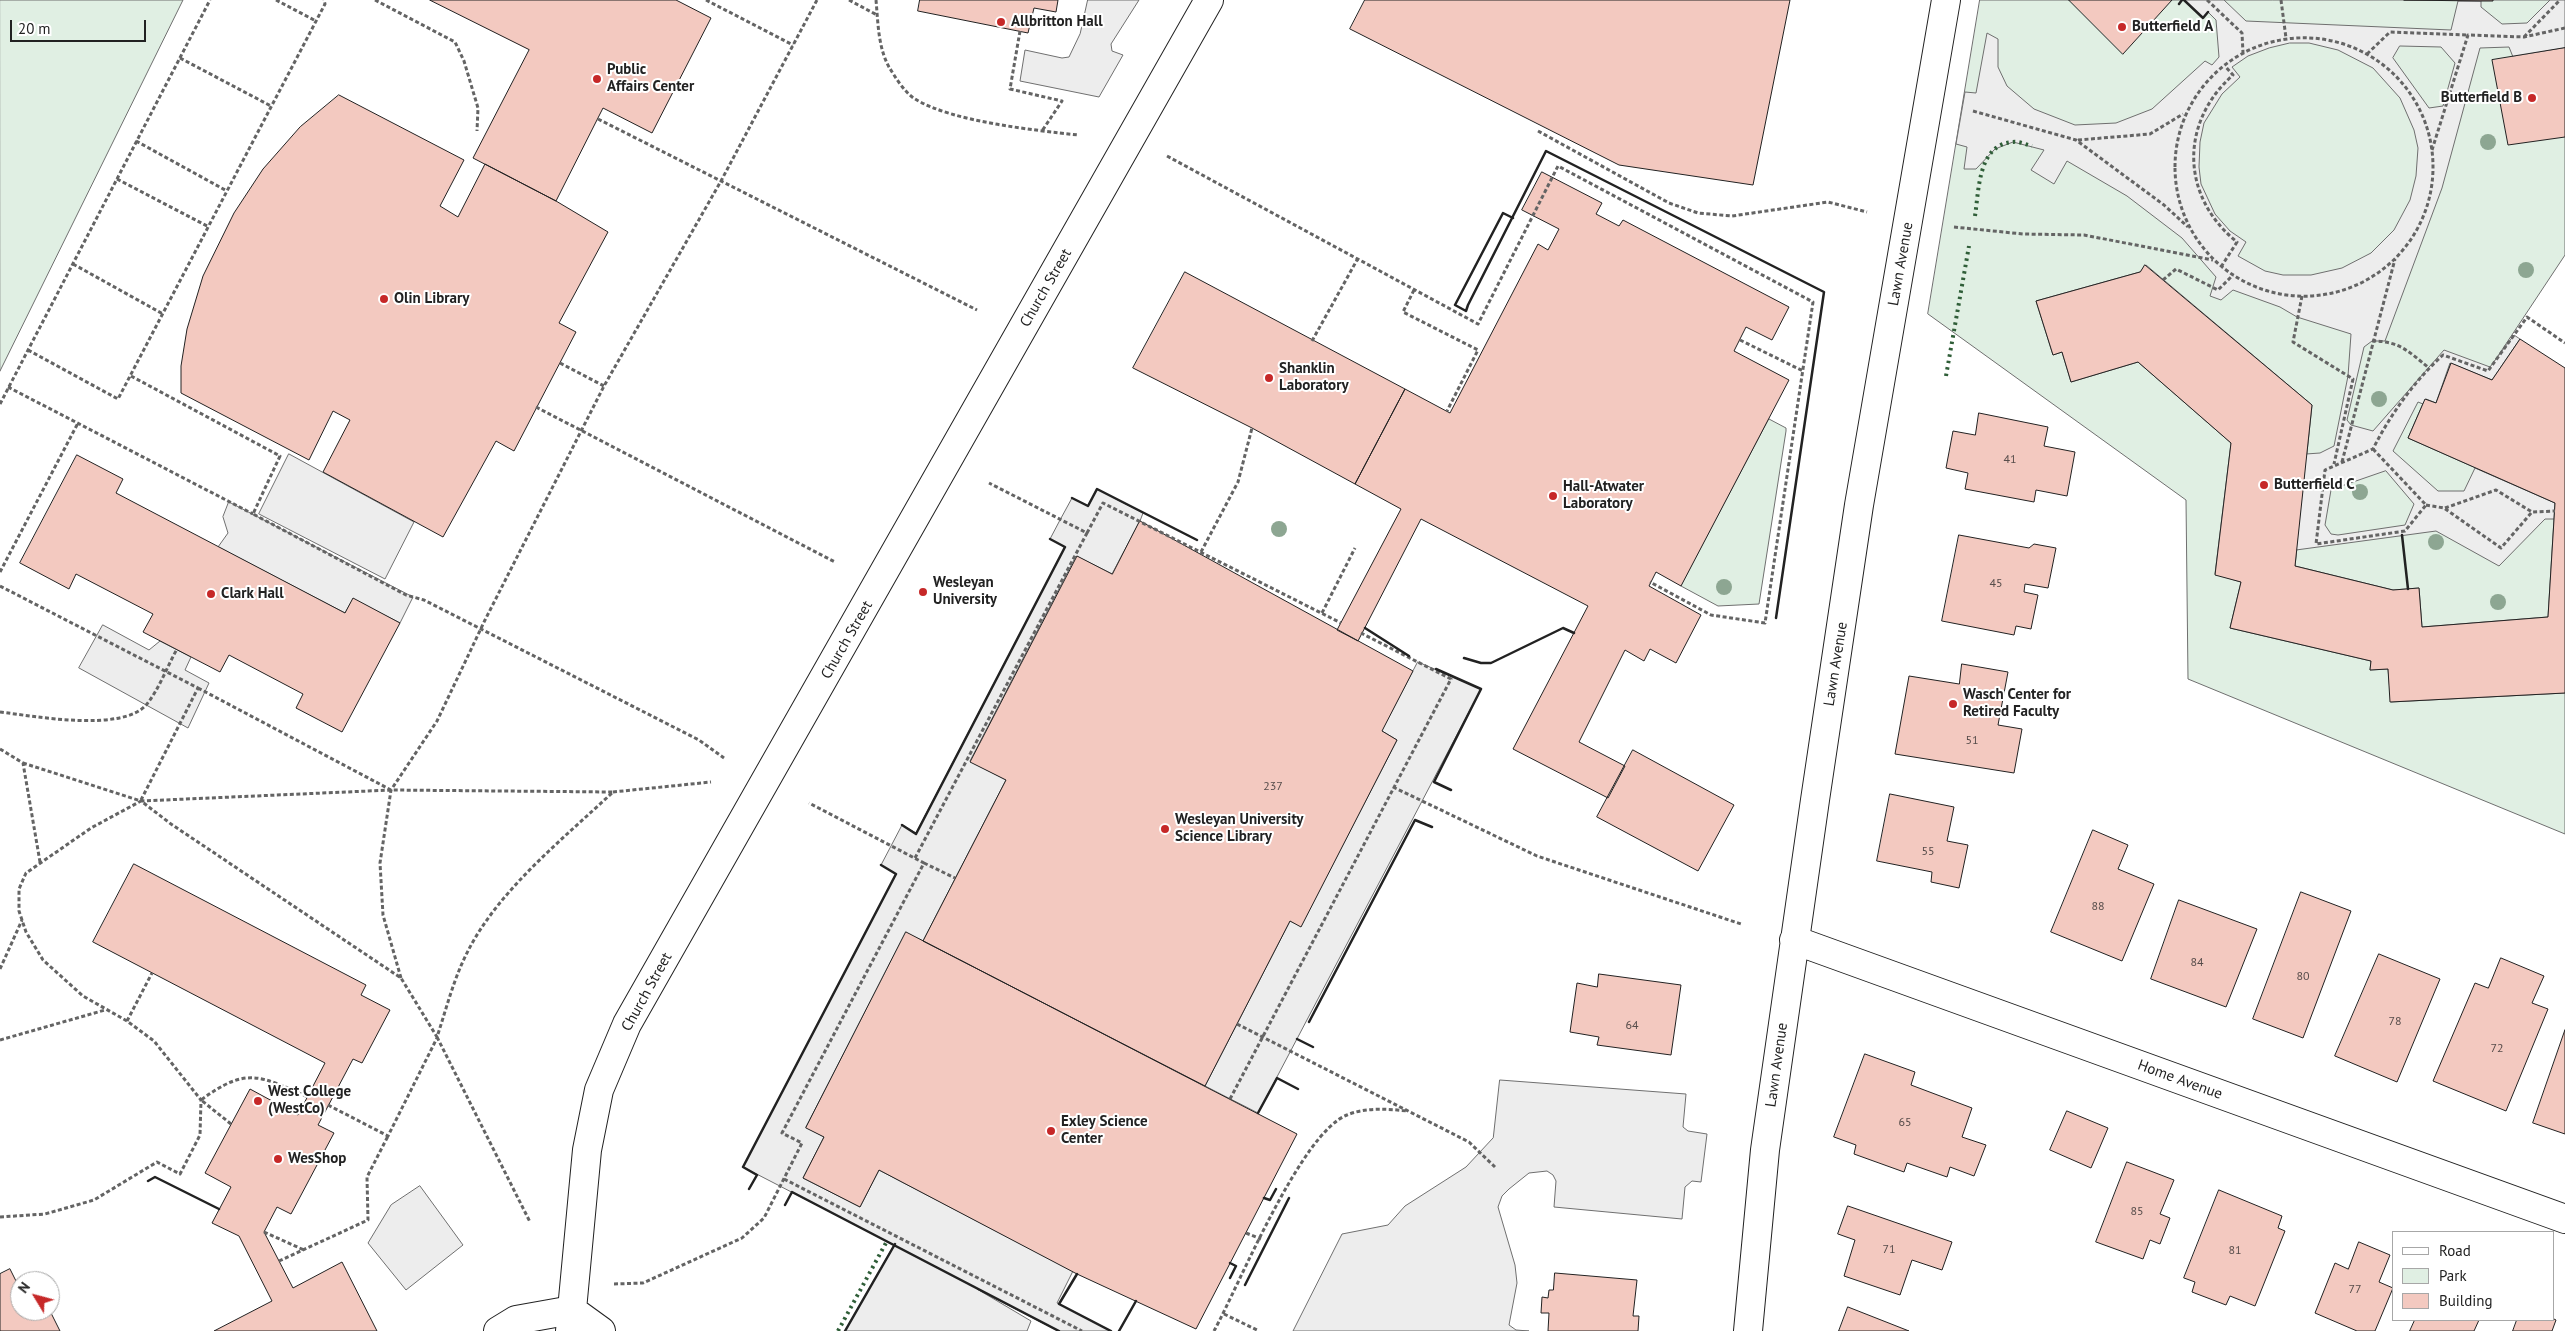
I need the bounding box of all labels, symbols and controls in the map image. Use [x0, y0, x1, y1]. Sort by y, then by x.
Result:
scale bar [12, 10, 149, 42]
place label: Allbritton Hall [1011, 13, 1103, 31]
marker: Allbritton Hall [995, 16, 1007, 28]
place label: Butterfield A [2132, 18, 2213, 36]
text: 20 m [18, 19, 51, 38]
marker: Butterfield A [2116, 21, 2128, 33]
place label: Public Affairs Center [607, 61, 694, 96]
marker: Public Affairs Center [591, 73, 603, 85]
place label: Butterfield B [2441, 89, 2522, 107]
marker: Butterfield B [2526, 92, 2538, 104]
street label: Lawn Avenue [1885, 221, 1917, 307]
street label: Church Street [1016, 246, 1076, 330]
place label: Olin Library [394, 290, 469, 308]
marker: Olin Library [378, 293, 390, 305]
place label: Shanklin Laboratory [1279, 360, 1349, 395]
marker: Shanklin Laboratory [1263, 372, 1275, 384]
house number: 41 [2003, 453, 2017, 467]
place label: Butterfield C [2274, 476, 2355, 494]
place label: Hall-Atwater Laboratory [1563, 478, 1644, 513]
marker: Butterfield C [2258, 479, 2270, 491]
marker: Hall-Atwater Laboratory [1547, 490, 1559, 502]
place label: Wesleyan University [933, 574, 997, 609]
house number: 45 [1989, 577, 2003, 591]
place label: Clark Hall [221, 585, 284, 603]
marker: Wesleyan University [917, 586, 929, 598]
marker: Clark Hall [205, 588, 217, 600]
street label: Church Street [817, 598, 877, 682]
street label: Lawn Avenue [1820, 621, 1852, 707]
place label: Wasch Center for Retired Faculty [1963, 686, 2071, 721]
marker: Wasch Center for Retired Faculty [1947, 698, 1959, 710]
house number: 51 [1965, 734, 1979, 748]
house number: 237 [1263, 780, 1283, 794]
place label: Wesleyan University Science Library [1175, 811, 1303, 846]
marker: Wesleyan University Science Library [1159, 823, 1171, 835]
house number: 55 [1921, 845, 1935, 859]
house number: 88 [2091, 900, 2105, 914]
street label: Church Street [618, 949, 676, 1035]
house number: 84 [2190, 956, 2204, 970]
house number: 80 [2296, 970, 2310, 984]
house number: 78 [2388, 1015, 2402, 1029]
house number: 64 [1625, 1019, 1639, 1033]
street label: Lawn Avenue [1762, 1022, 1792, 1108]
house number: 72 [2490, 1042, 2504, 1056]
street label: Home Avenue [2135, 1056, 2225, 1104]
place label: West College (WestCo) [268, 1083, 351, 1118]
marker: West College (WestCo) [252, 1095, 264, 1107]
place label: Exley Science Center [1061, 1113, 1148, 1148]
house number: 65 [1898, 1116, 1912, 1130]
marker: Exley Science Center [1045, 1125, 1057, 1137]
place label: WesShop [288, 1150, 346, 1168]
marker: WesShop [272, 1153, 284, 1165]
house number: 85 [2130, 1205, 2144, 1219]
legend [2392, 1231, 2555, 1321]
text: Road [2439, 1241, 2471, 1260]
house number: 71 [1882, 1243, 1896, 1257]
house number: 81 [2228, 1244, 2242, 1258]
text: Park [2439, 1266, 2467, 1285]
north arrow [10, 1271, 60, 1321]
text: N [14, 1278, 34, 1297]
house number: 77 [2348, 1283, 2362, 1297]
text: Building [2439, 1291, 2493, 1310]

